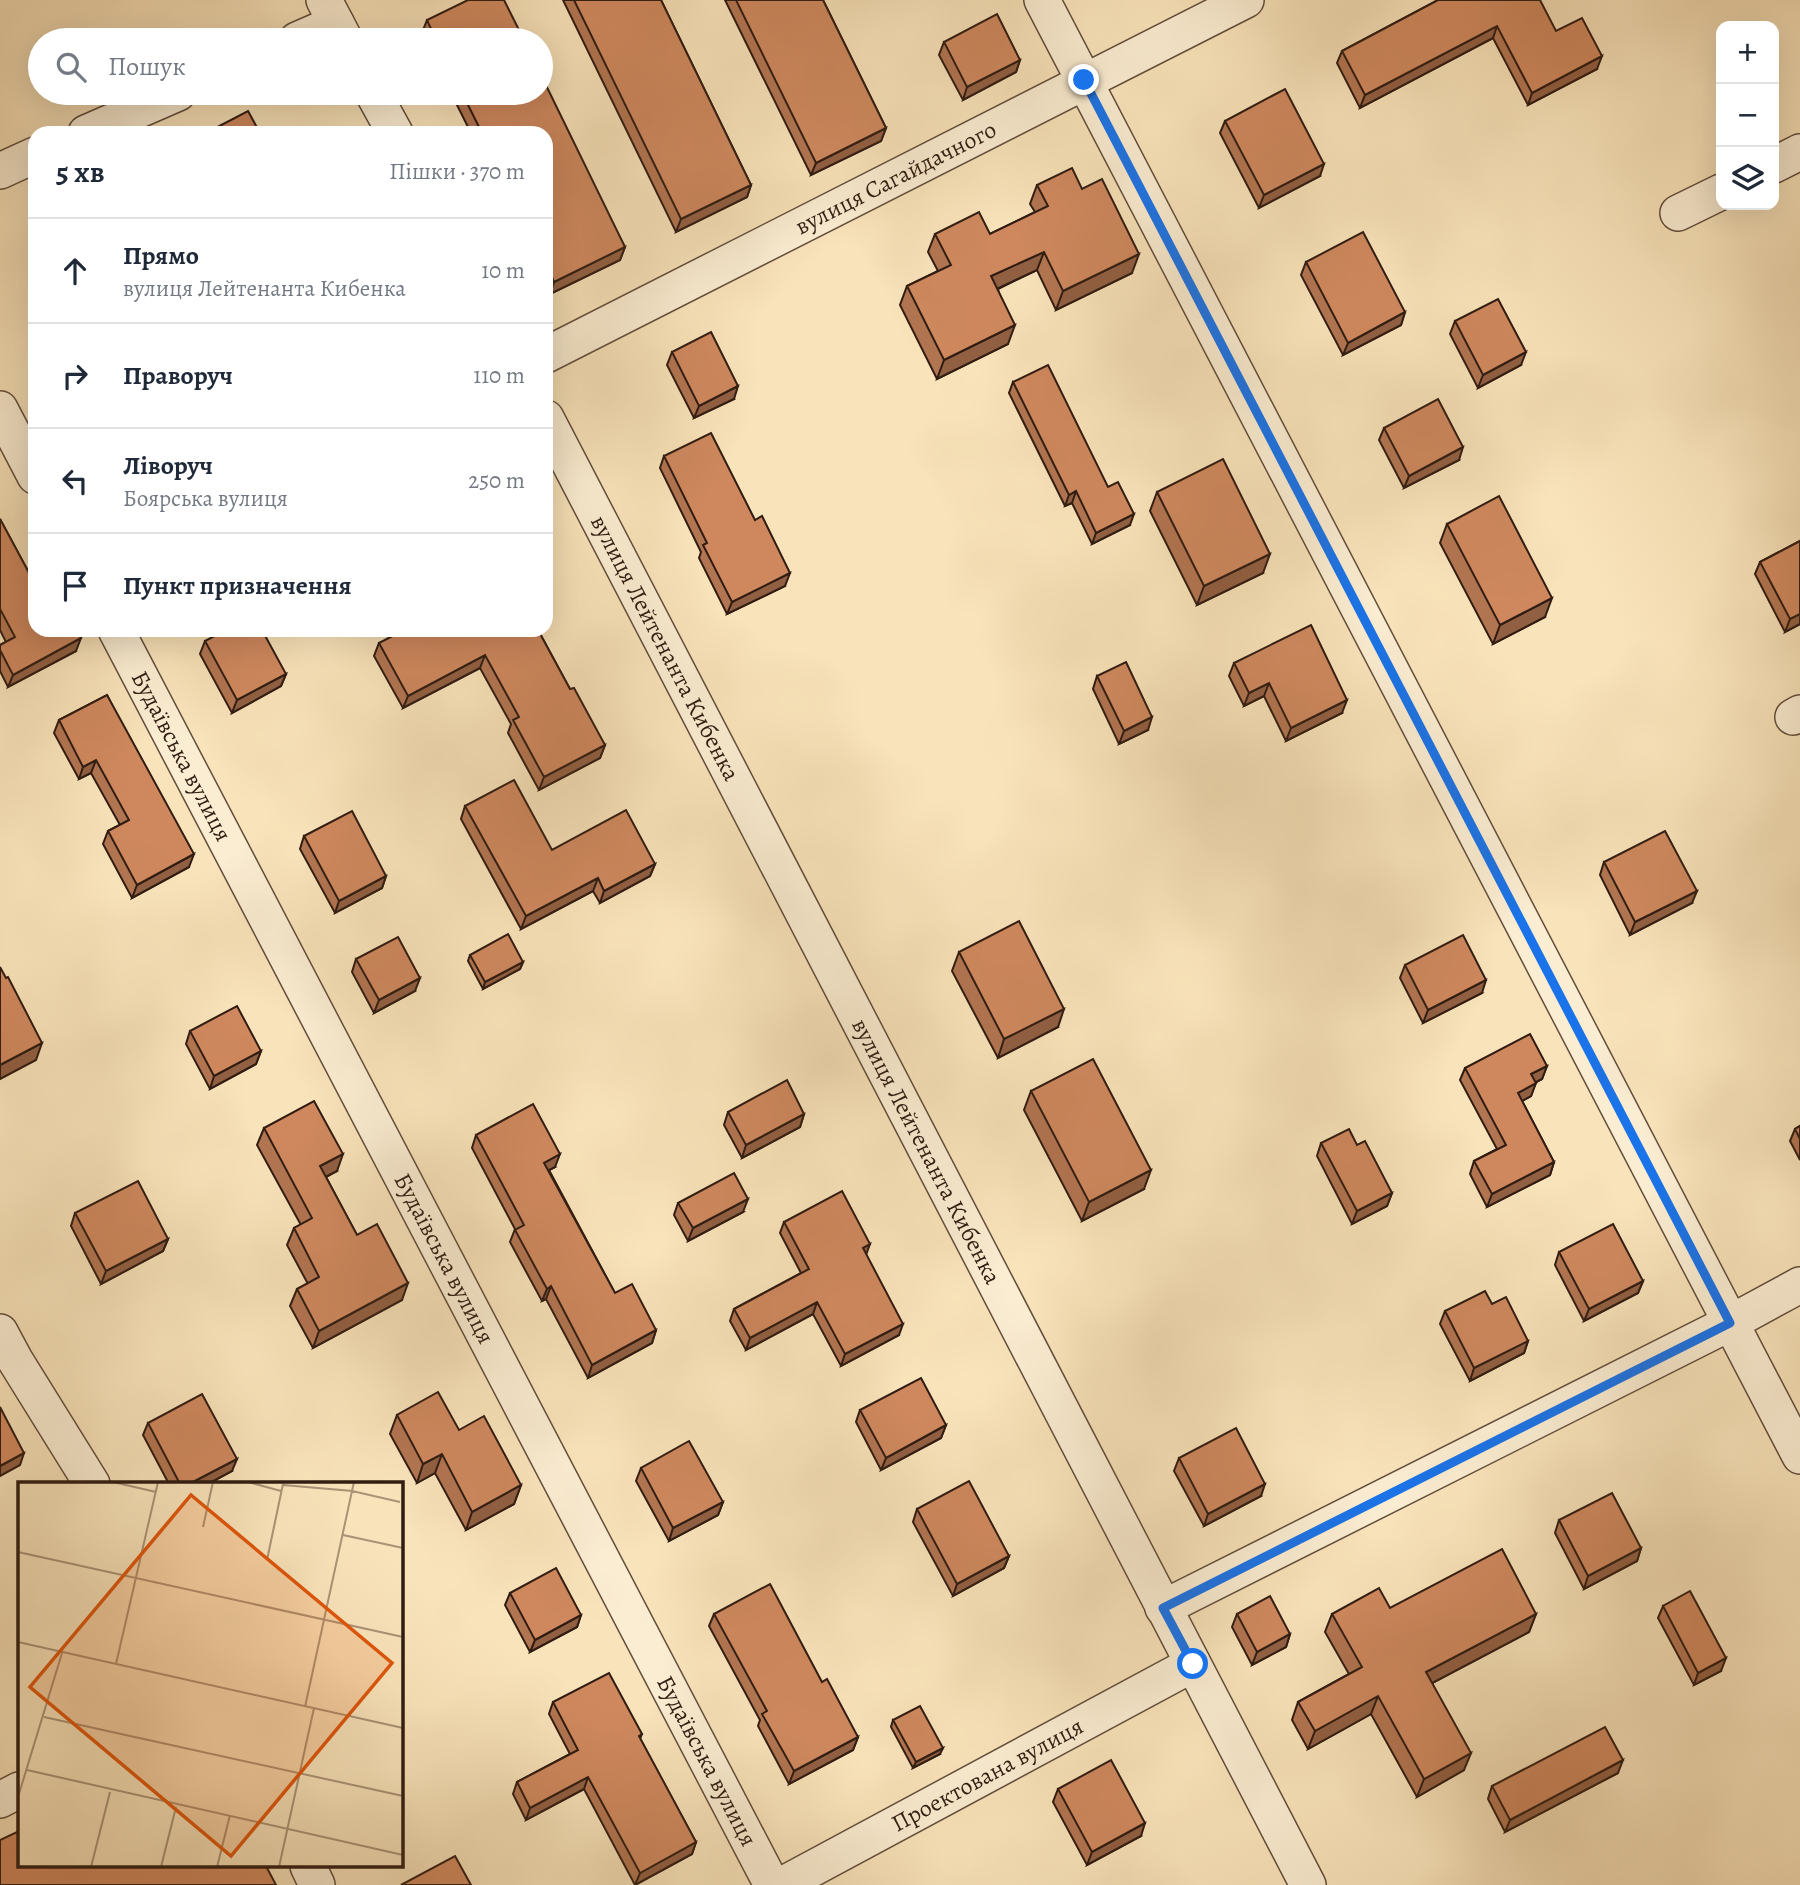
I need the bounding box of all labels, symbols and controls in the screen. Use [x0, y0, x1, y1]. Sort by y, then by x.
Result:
map controls [1716, 21, 1779, 210]
button: + [1716, 21, 1779, 84]
search box [28, 28, 553, 105]
icon: search [52, 48, 90, 86]
text: Пошук [108, 49, 186, 84]
route end [1068, 64, 1099, 95]
button: − [1716, 84, 1779, 147]
street label: вулиця Сагайдачного [789, 113, 1002, 242]
button: layers [1716, 147, 1779, 210]
text: 5 хв [56, 152, 105, 192]
text: Пішки · 370 m [389, 156, 525, 187]
text: Прямо [123, 238, 199, 273]
icon: ahead [56, 252, 94, 290]
text: 10 m [481, 255, 525, 286]
text: вулиця Лейтенанта Кибенка [123, 273, 406, 304]
icon: right [56, 357, 94, 395]
text: Праворуч [123, 358, 233, 393]
text: 110 m [473, 360, 525, 391]
text: Ліворуч [123, 448, 213, 483]
icon: left [56, 462, 94, 500]
text: 250 m [468, 465, 525, 496]
text: Боярська вулиця [123, 483, 288, 514]
street label: вулиця Лейтенанта Кибенка [583, 509, 748, 786]
icon: arrive [56, 567, 94, 605]
text: Пункт призначення [123, 568, 352, 603]
street label: Будаївська вулиця [124, 665, 240, 847]
street label: вулиця Лейтенанта Кибенка [844, 1013, 1009, 1289]
street label: Будаївська вулиця [387, 1168, 502, 1349]
inset map [18, 1482, 402, 1868]
route start [1177, 1648, 1208, 1679]
street label: Будаївська вулиця [649, 1670, 765, 1852]
street label: Проектована вулиця [886, 1710, 1089, 1839]

